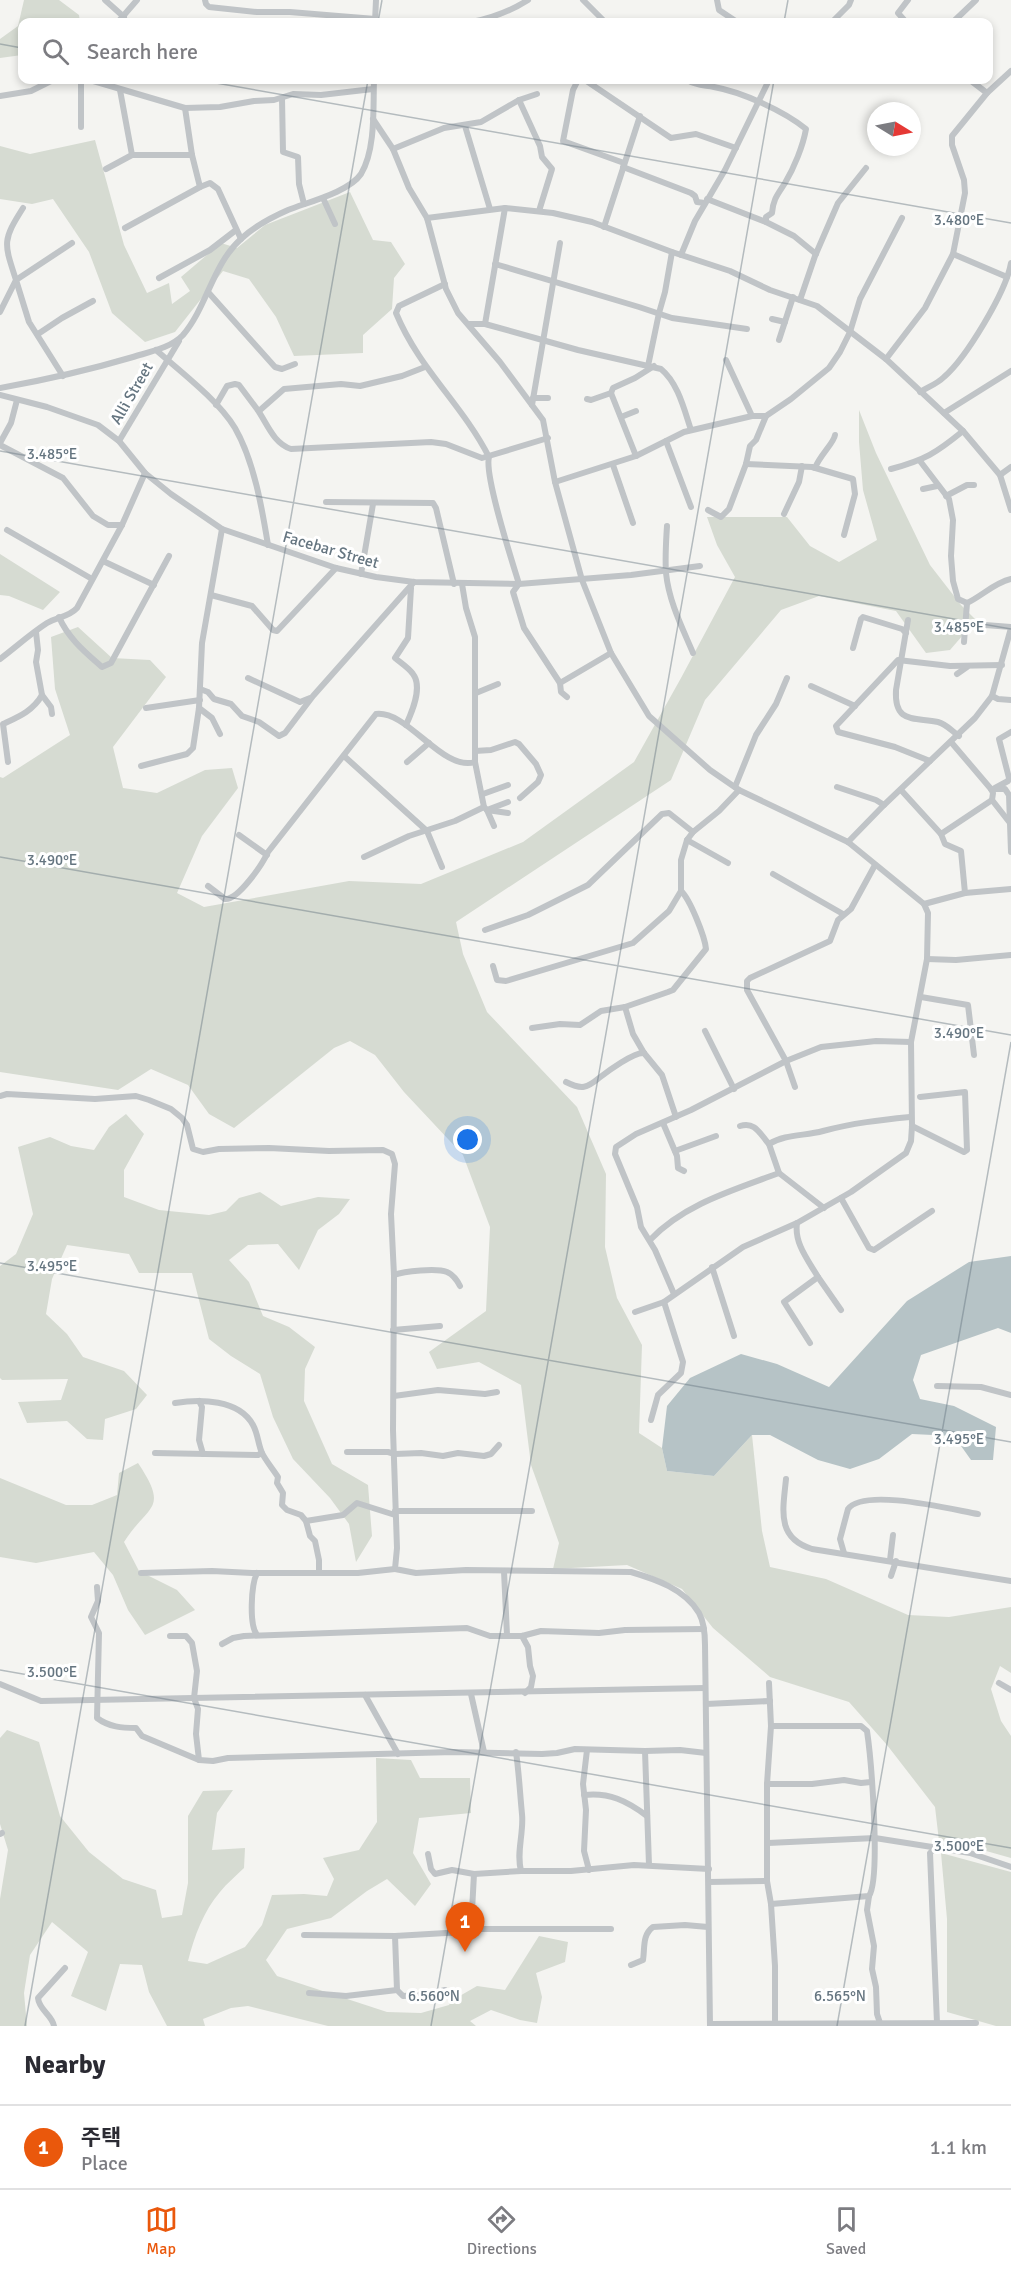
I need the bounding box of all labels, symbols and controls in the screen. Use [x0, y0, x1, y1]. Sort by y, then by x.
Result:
search box [18, 18, 993, 84]
icon: search [39, 35, 72, 68]
text: Search here [87, 38, 198, 65]
north arrow [867, 102, 921, 156]
text: 3.480°E [934, 211, 984, 229]
street label: Alli Street [106, 359, 158, 428]
text: 3.485°E [27, 445, 77, 463]
street label: Facebar Street [280, 527, 381, 573]
text: 3.485°E [934, 618, 984, 636]
text: 3.490°E [27, 851, 77, 869]
text: 3.490°E [934, 1024, 984, 1042]
your location [453, 1125, 482, 1154]
text: 3.495°E [27, 1257, 77, 1275]
text: 3.495°E [934, 1430, 984, 1448]
text: 3.500°E [27, 1663, 77, 1681]
text: 3.500°E [934, 1837, 984, 1855]
pin: 1 [446, 1902, 484, 1952]
text: 6.560°N [408, 1987, 460, 2005]
text: 6.565°N [814, 1987, 866, 2005]
text: Nearby [24, 2049, 105, 2081]
text: 주택 [81, 2124, 121, 2151]
text: 1 [38, 2135, 49, 2160]
text: 1.1 km [930, 2135, 987, 2160]
text: Place [81, 2151, 128, 2176]
tab: Map [145, 2203, 178, 2259]
tab: Directions [467, 2203, 537, 2259]
tab: Saved [826, 2203, 866, 2259]

